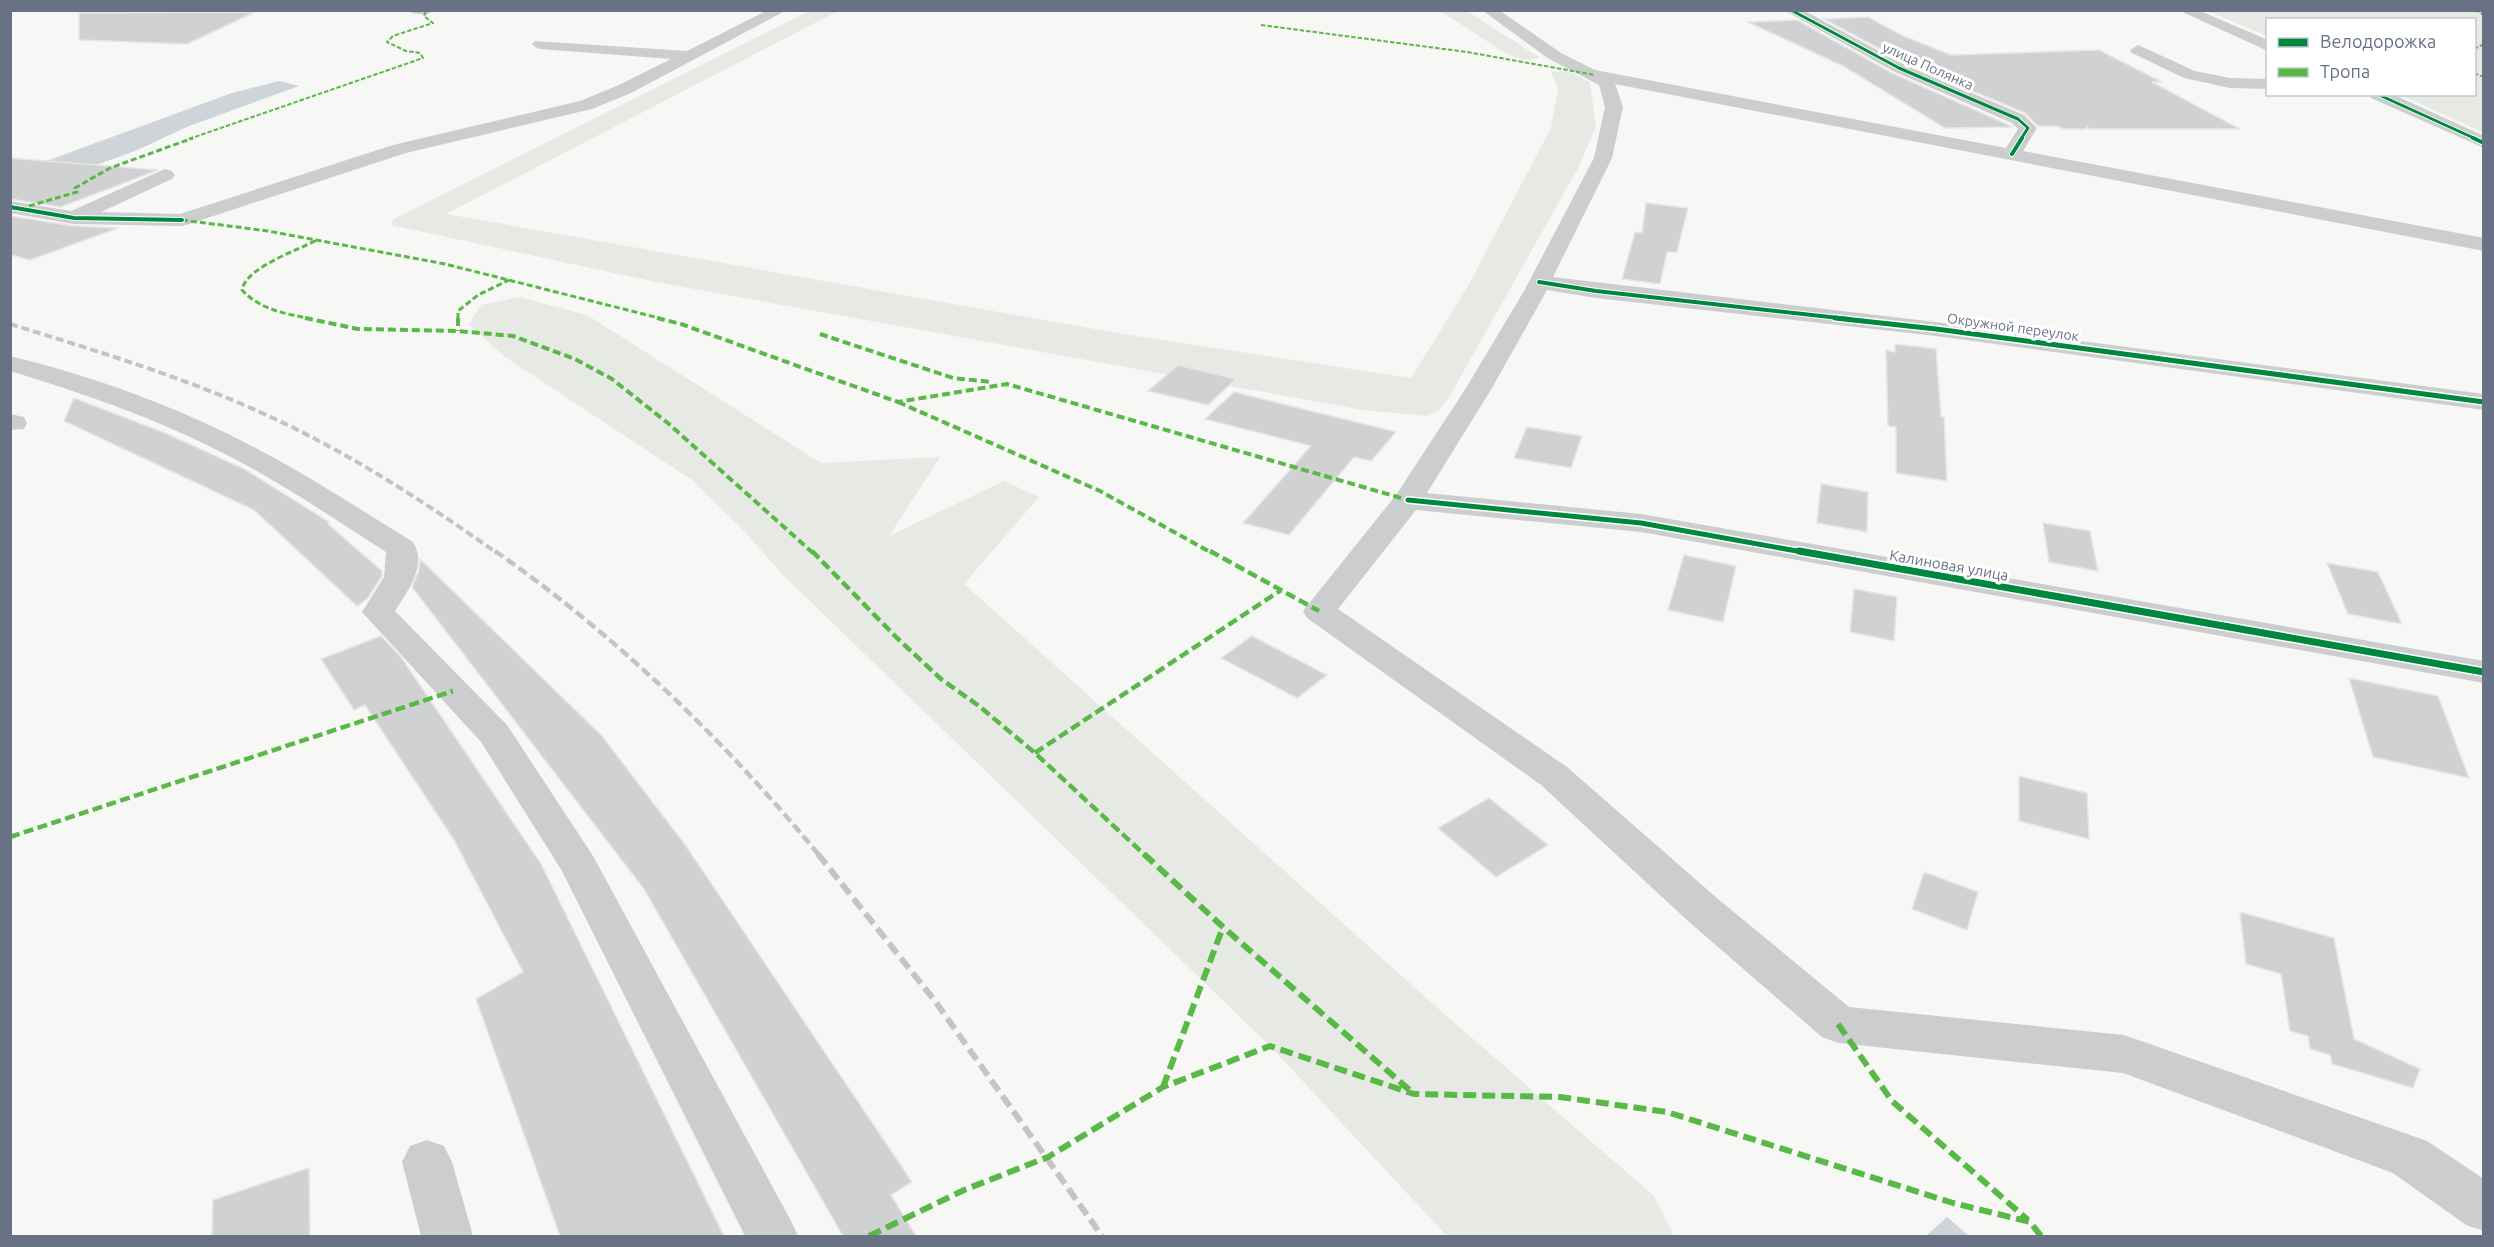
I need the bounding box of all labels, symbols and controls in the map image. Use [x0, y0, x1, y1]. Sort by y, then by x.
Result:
legend [2266, 18, 2476, 96]
text: Велодорожка [2320, 31, 2436, 51]
street label: улица Полянка [1880, 39, 1976, 93]
text: Тропа [2320, 61, 2370, 81]
street label: Окружной переулок [1946, 310, 2080, 344]
street label: Калиновая улица [1888, 546, 2010, 584]

